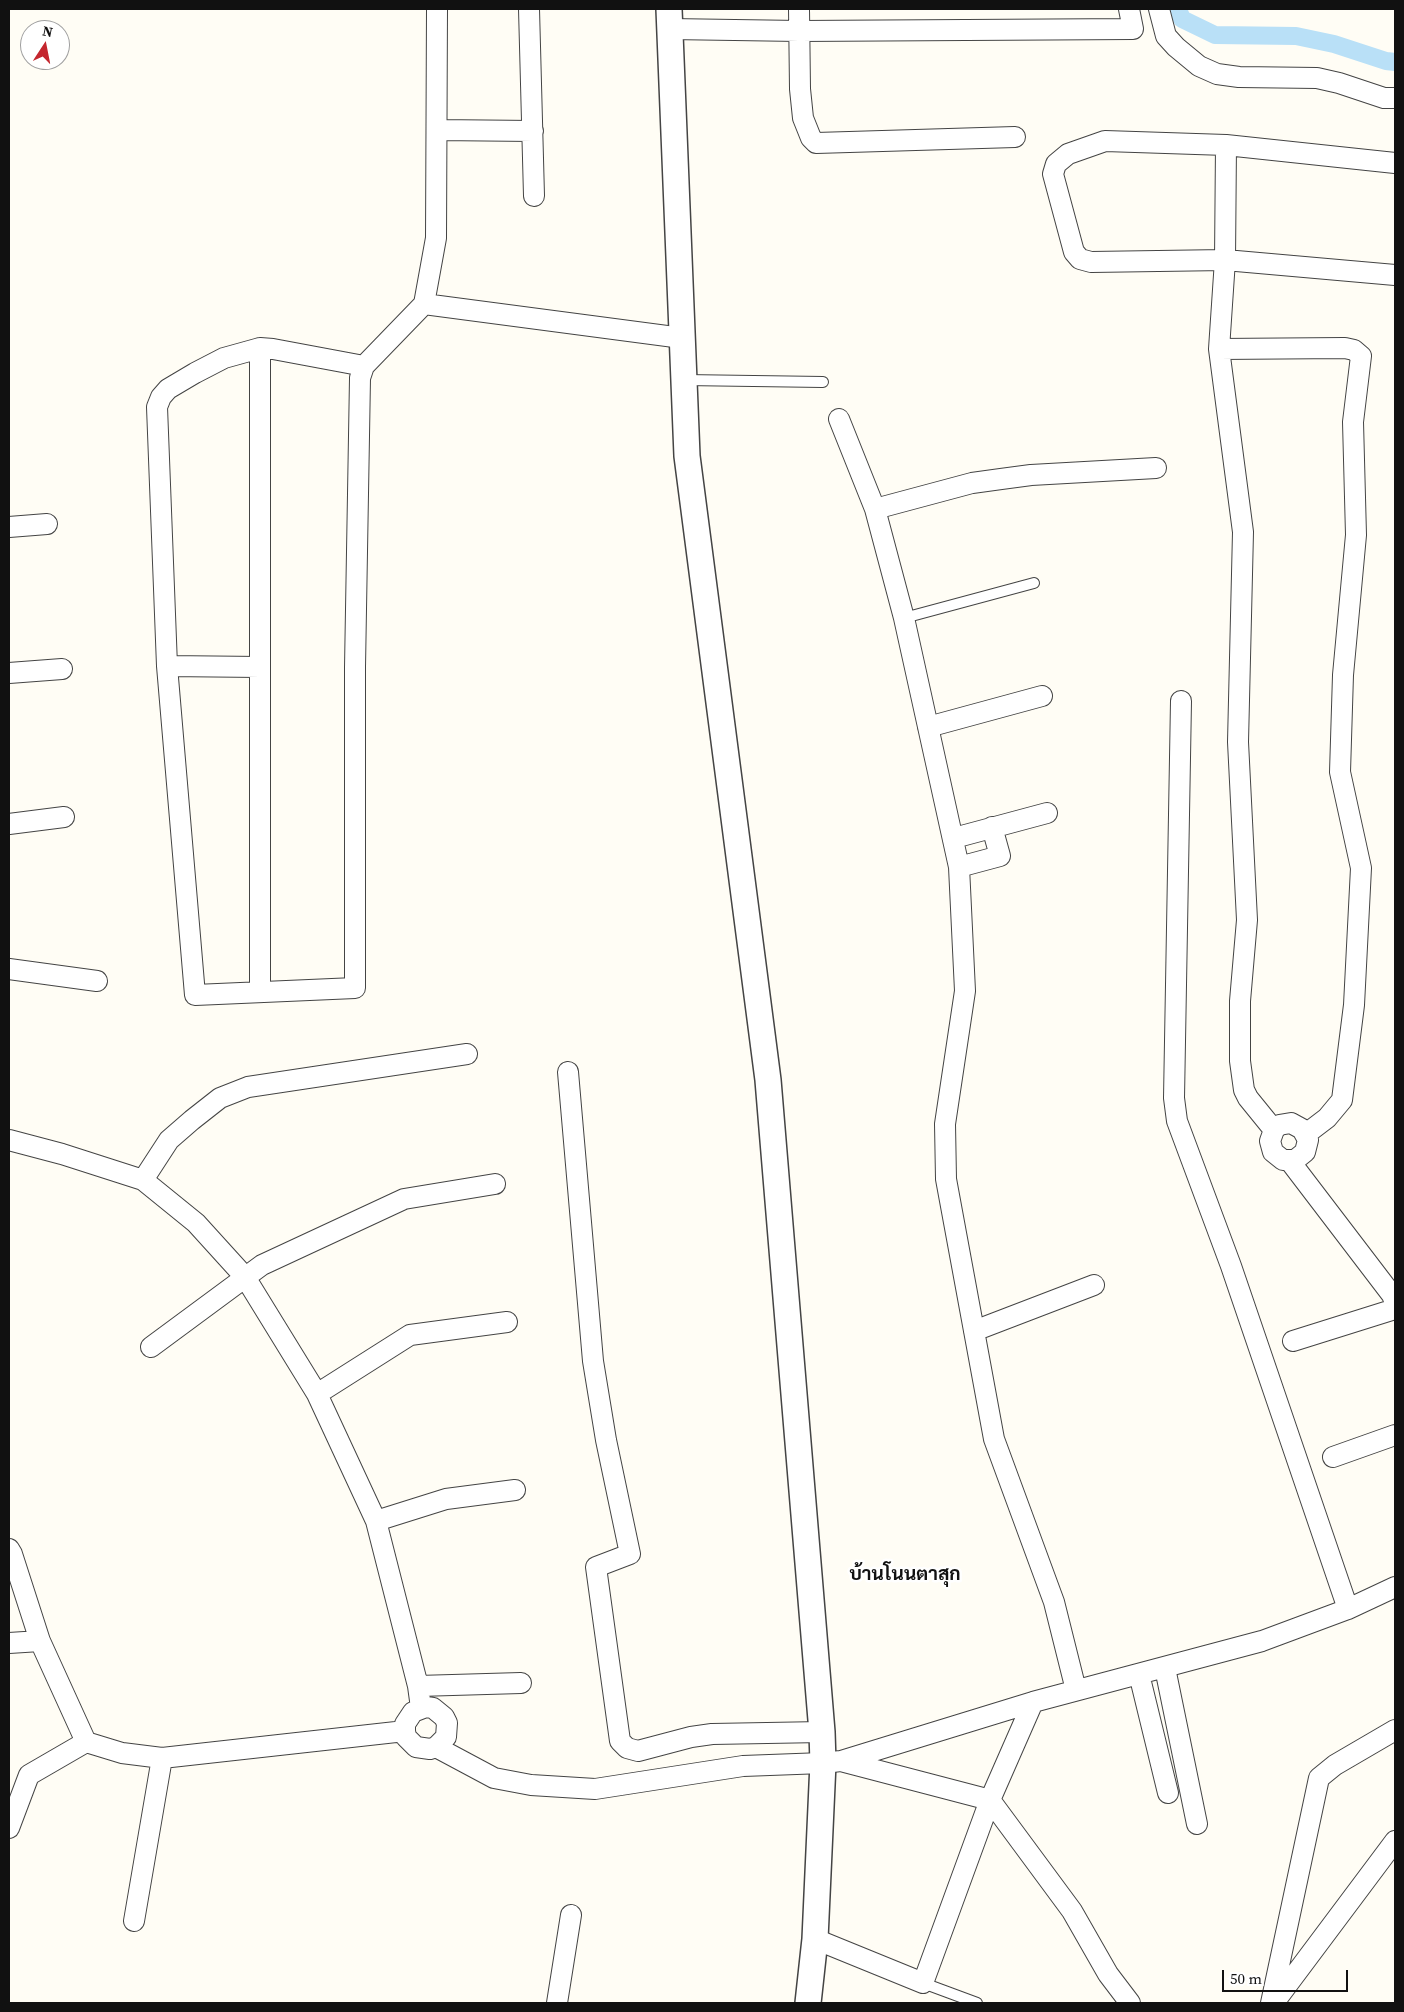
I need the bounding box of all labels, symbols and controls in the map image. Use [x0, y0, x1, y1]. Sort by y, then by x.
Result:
north arrow [20, 20, 70, 70]
text: N [41, 20, 55, 42]
district label: บ้านโนนตาสุก [849, 1564, 961, 1586]
scale bar [1224, 1960, 1350, 1992]
text: 50 m [1230, 1968, 1262, 1989]

